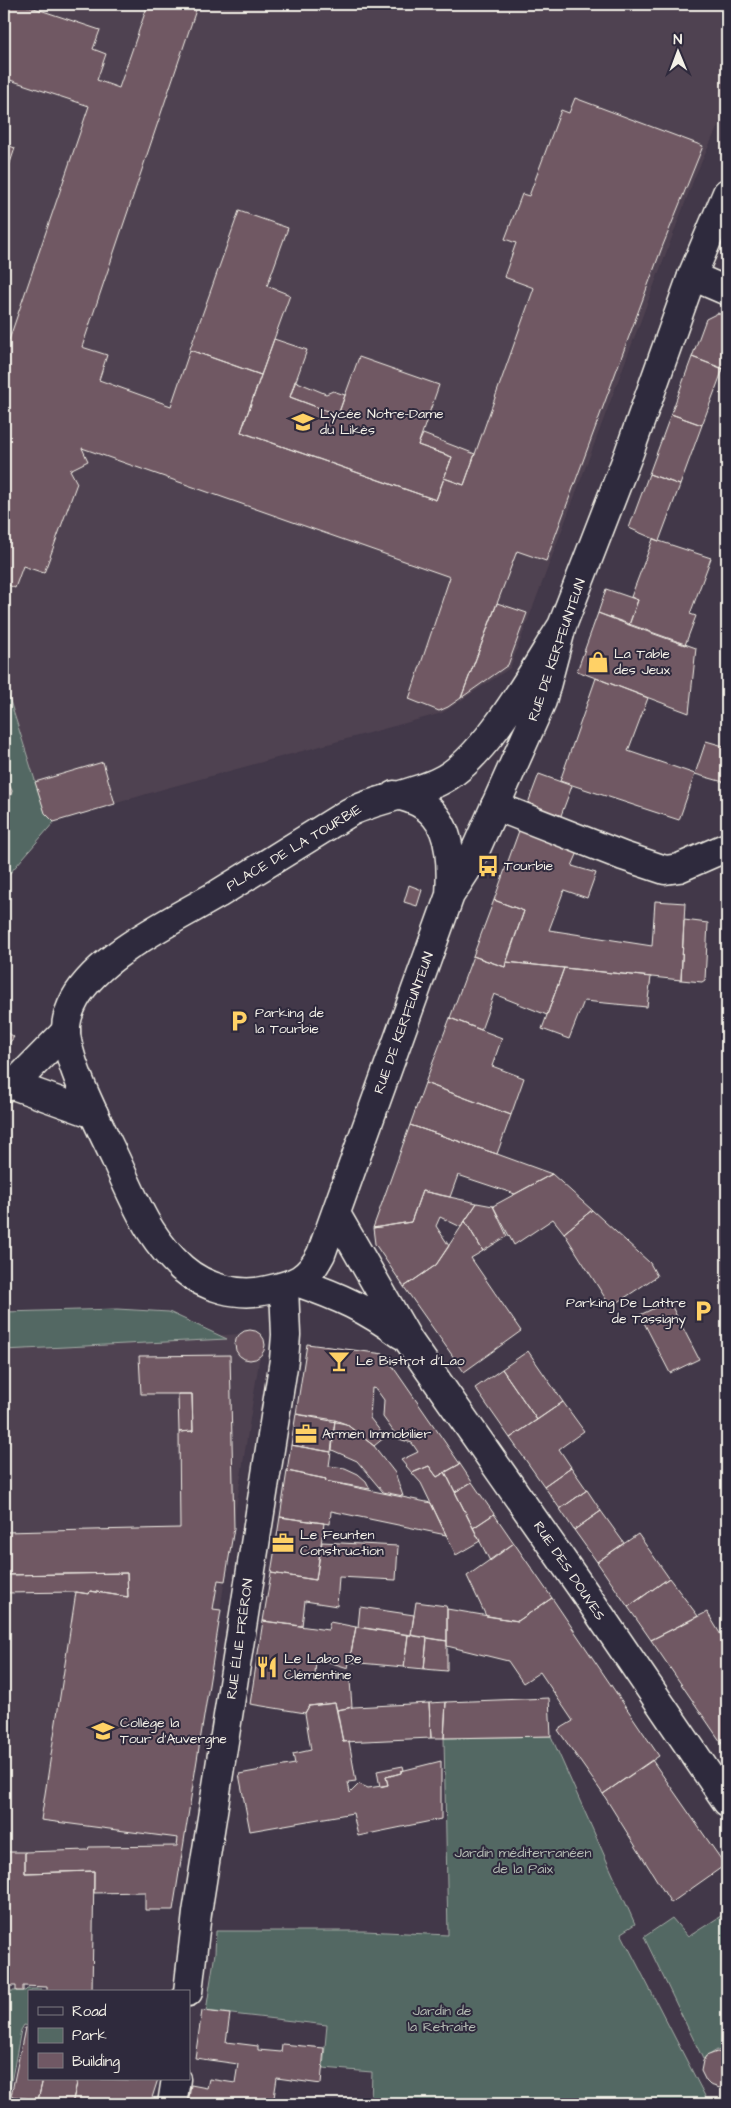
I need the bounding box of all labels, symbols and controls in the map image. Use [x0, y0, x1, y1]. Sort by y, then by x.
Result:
north arrow [654, 28, 704, 78]
text: N [673, 30, 683, 50]
place label: Lycée Notre-Dame du Likès [320, 404, 444, 440]
school or university icon: Lycée Notre-Dame du Likès [290, 409, 316, 435]
street label: RUE DE KERFEUNTEUN [523, 576, 591, 724]
place label: La Table des Jeux [614, 644, 670, 680]
shop icon: La Table des Jeux [585, 649, 611, 675]
street label: PLACE DE LA TOURBIE [222, 799, 366, 896]
bus stop icon: Tourbie [475, 853, 501, 879]
place label: Tourbie [504, 856, 553, 876]
street label: RUE DE KERFEUNTEUN [369, 949, 439, 1097]
place label: Parking de la Tourbie [255, 1003, 324, 1039]
parking icon: Parking de la Tourbie [226, 1008, 252, 1034]
place label: Parking De Lattre de Tassigny [566, 1293, 686, 1329]
parking icon: Parking De Lattre de Tassigny [690, 1298, 716, 1324]
bar icon: Le Bistrot d'Lao [326, 1348, 352, 1374]
place label: Le Bistrot d'Lao [356, 1351, 465, 1371]
office icon: Armen Immobilier [293, 1421, 319, 1447]
place label: Armen Immobilier [322, 1424, 431, 1444]
street label: RUE DES DOUVES [528, 1517, 610, 1625]
place label: Le Feunten Construction [300, 1525, 384, 1561]
office icon: Le Feunten Construction [270, 1530, 296, 1556]
street label: RUE ÉLIE FRÉRON [222, 1577, 258, 1701]
place label: Le Labo De Clémentine [284, 1649, 362, 1685]
restaurant icon: Le Labo De Clémentine [254, 1654, 280, 1680]
place label: Collège la Tour d'Auvergne [120, 1713, 227, 1749]
school or university icon: Collège la Tour d'Auvergne [90, 1718, 116, 1744]
park label: Jardin méditerranéen de la Paix [455, 1843, 591, 1879]
legend [28, 1990, 190, 2080]
text: Road [72, 2001, 107, 2022]
park label: Jardin de la Retraite [408, 2001, 477, 2037]
text: Park [72, 2025, 107, 2046]
text: Building [72, 2051, 120, 2073]

